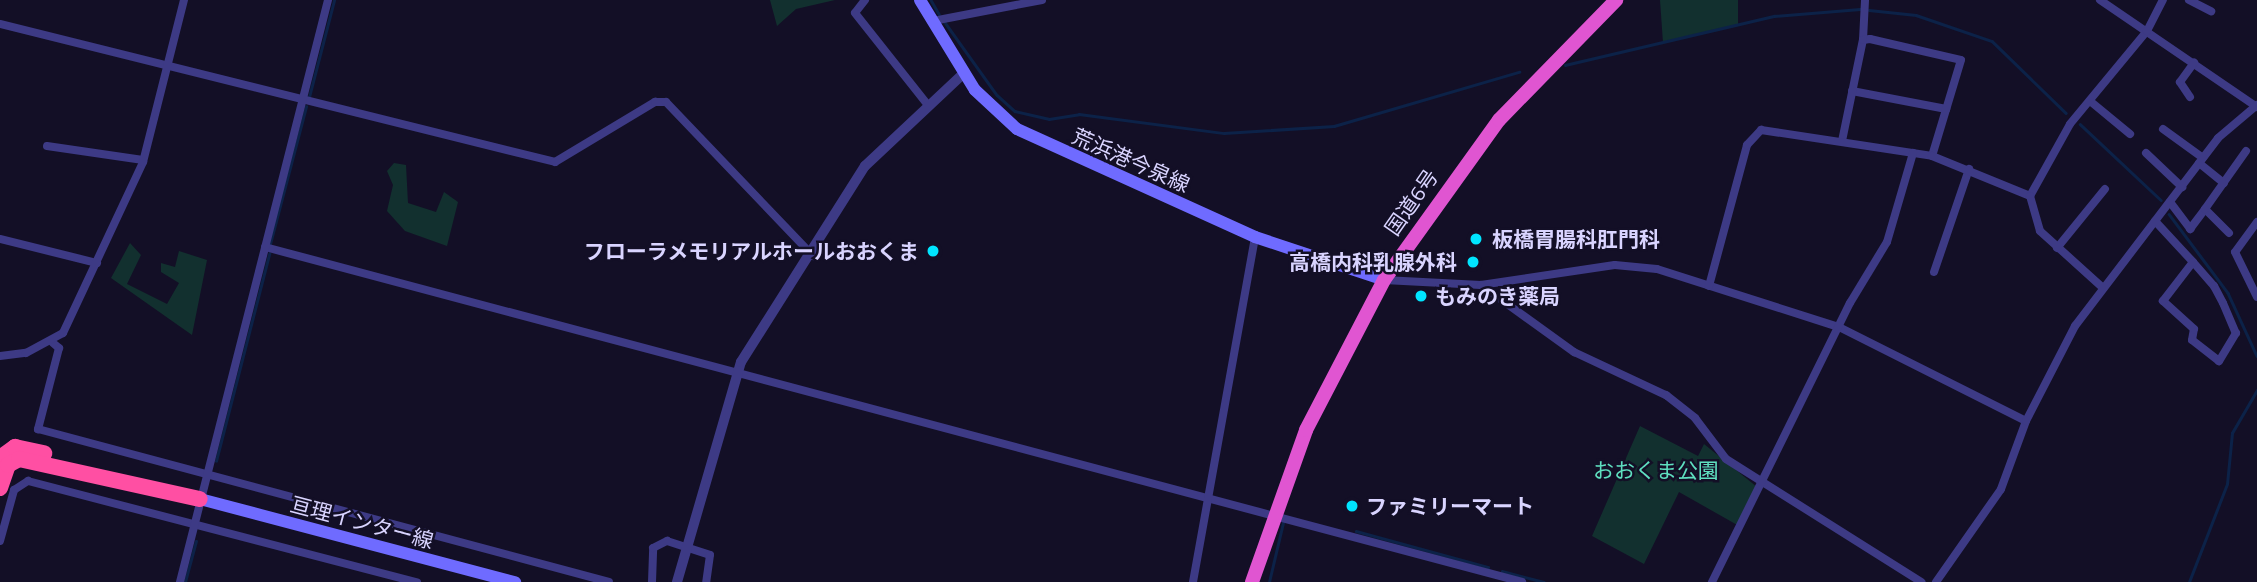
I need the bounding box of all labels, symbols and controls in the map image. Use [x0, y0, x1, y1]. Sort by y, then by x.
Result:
street label: 荒浜港今泉線 [1068, 123, 1194, 197]
street label: 国道6号 [1379, 164, 1443, 240]
place label: 板橋胃腸科肛門科 [1492, 226, 1660, 252]
marker: 板橋胃腸科肛門科 [1466, 229, 1486, 249]
place label: フローラメモリアルホールおおくま [583, 238, 919, 264]
marker: フローラメモリアルホールおおくま [925, 243, 941, 259]
place label: 高橋内科乳腺外科 [1289, 249, 1457, 275]
marker: 高橋内科乳腺外科 [1463, 252, 1483, 272]
place label: もみのき薬局 [1435, 283, 1561, 309]
marker: もみのき薬局 [1413, 288, 1429, 304]
park label: おおくま公園 [1593, 457, 1719, 483]
street label: 亘理インター線 [288, 491, 436, 553]
place label: ファミリーマート [1366, 493, 1534, 519]
marker: ファミリーマート [1344, 498, 1360, 514]

